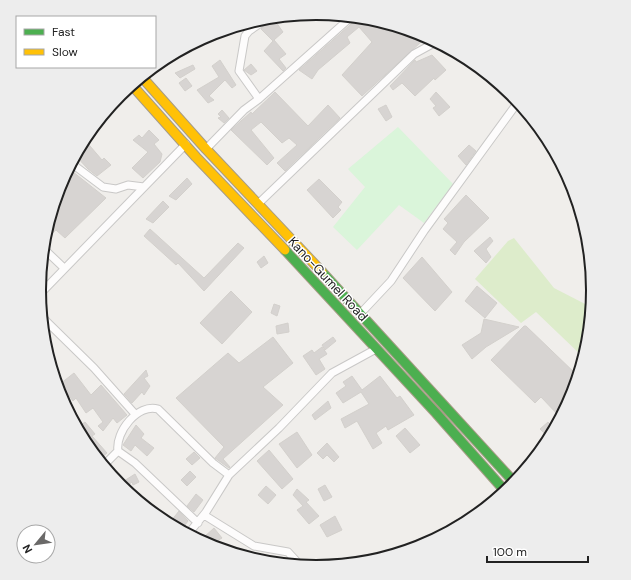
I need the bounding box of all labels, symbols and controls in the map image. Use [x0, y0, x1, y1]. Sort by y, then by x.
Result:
legend [16, 16, 156, 68]
text: Fast [52, 24, 75, 40]
text: Slow [52, 44, 78, 60]
street label: Kano-Gumel Road [284, 233, 372, 325]
north arrow [16, 524, 56, 564]
scale bar [487, 538, 588, 564]
text: N [19, 542, 35, 556]
text: 100 m [493, 544, 527, 560]

